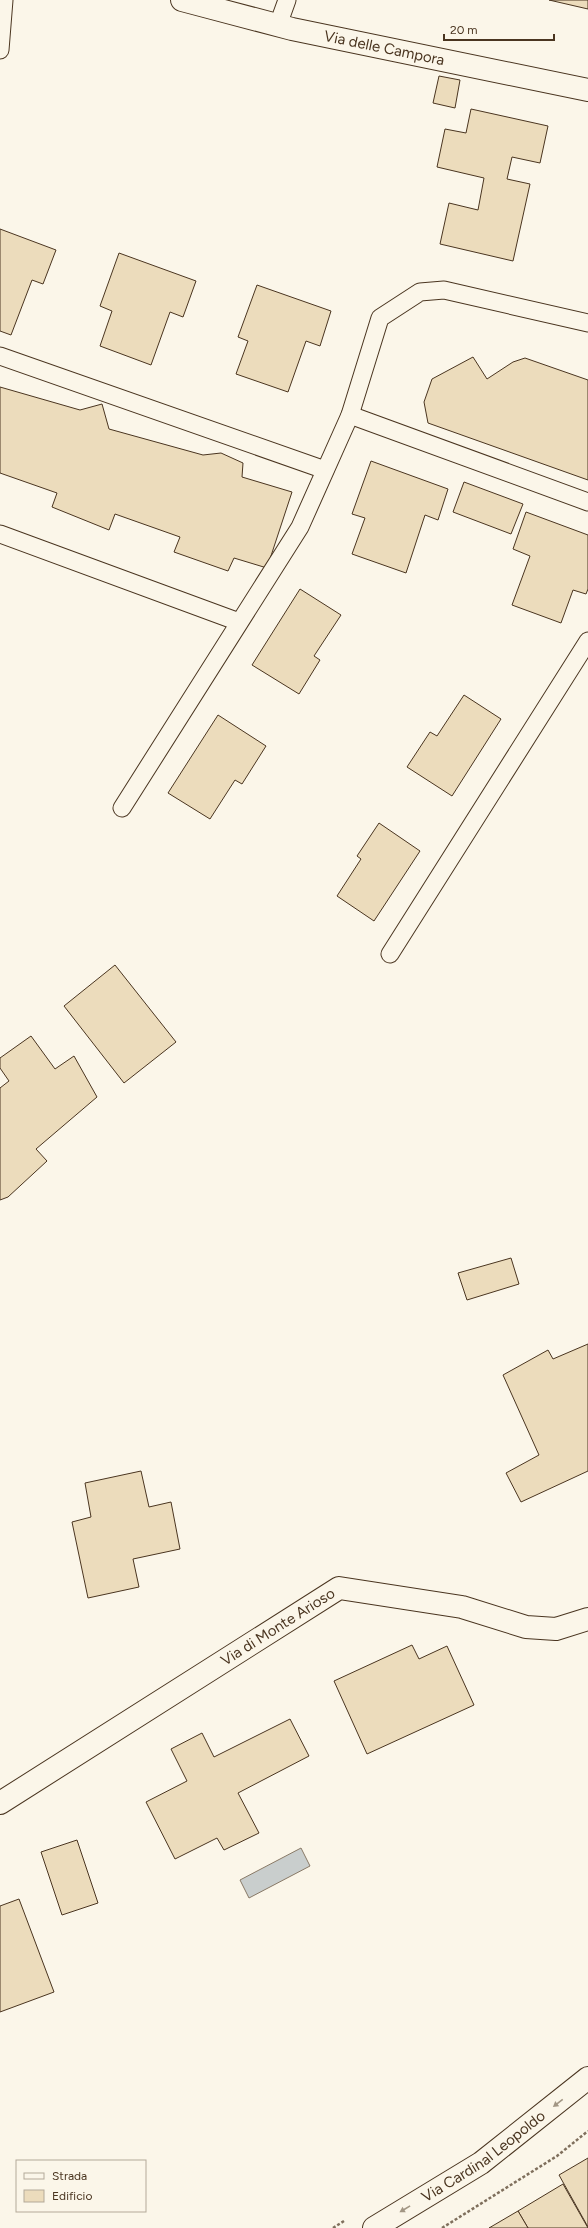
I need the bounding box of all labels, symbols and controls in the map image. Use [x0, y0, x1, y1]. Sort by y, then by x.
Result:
scale bar [444, 16, 554, 42]
text: 20 m [450, 23, 478, 37]
street label: Via delle Campora [323, 27, 446, 69]
street label: Via di Monte Arioso [217, 1584, 339, 1670]
one-way arrow [552, 2099, 563, 2107]
street label: Via Cardinal Leopoldo [418, 2106, 549, 2206]
legend [16, 2160, 146, 2212]
text: Strada [52, 2169, 87, 2183]
text: Edificio [52, 2189, 92, 2203]
one-way arrow [400, 2205, 410, 2213]

